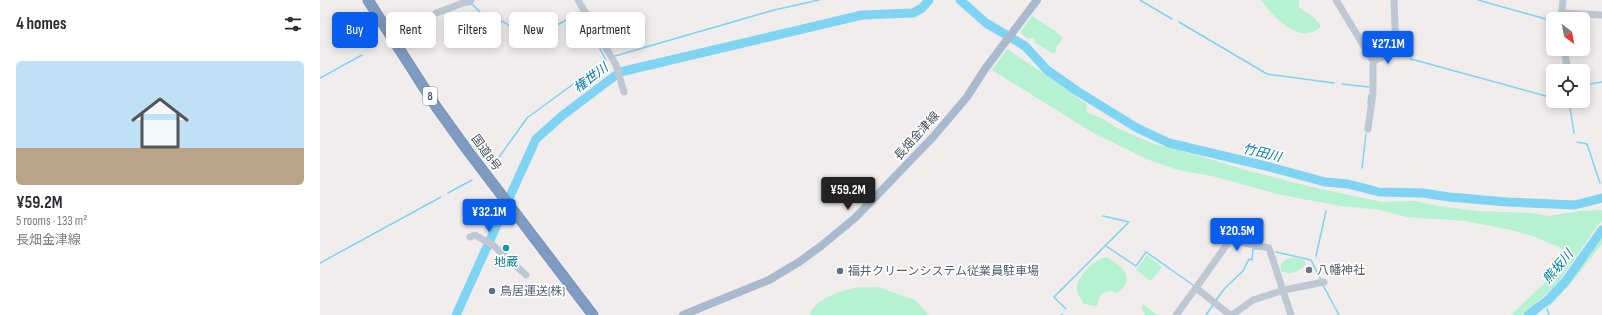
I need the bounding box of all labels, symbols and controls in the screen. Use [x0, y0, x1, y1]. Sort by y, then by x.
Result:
chip: Buy [332, 12, 378, 48]
chip: Rent [386, 12, 436, 48]
chip: Filters [444, 12, 501, 48]
chip: New [509, 12, 558, 48]
chip: Apartment [566, 12, 645, 48]
north arrow [1546, 12, 1590, 56]
map controls [1546, 12, 1590, 108]
icon: filters [282, 13, 304, 35]
text: 4 homes [16, 14, 67, 34]
pin: ¥27.1M [1355, 31, 1421, 65]
text: ¥27.1M [1371, 36, 1405, 52]
water label: 権世川 [571, 59, 613, 96]
button: locate [1546, 64, 1590, 108]
icon: home [124, 87, 196, 159]
road number: 8 [423, 87, 437, 105]
street label: 長畑金津線 [891, 109, 943, 163]
street label: 国道8号 [468, 132, 504, 174]
water label: 竹田川 [1241, 141, 1285, 166]
pin: ¥59.2M [815, 177, 881, 211]
text: ¥59.2M [830, 182, 866, 198]
text: ¥59.2M [16, 193, 62, 213]
pin: ¥32.1M [456, 199, 522, 233]
text: ¥32.1M [472, 204, 506, 220]
text: 5 rooms · 133 m² [16, 213, 87, 229]
pin: ¥20.5M [1204, 218, 1270, 252]
text: ¥20.5M [1219, 223, 1255, 239]
text: 長畑金津線 [16, 232, 81, 248]
marker: 地蔵 [501, 243, 511, 253]
water label: 熊坂川 [1539, 245, 1578, 287]
place label: 地蔵 [494, 255, 518, 270]
place label: 八幡神社 [1317, 263, 1365, 278]
place label: 福井クリーンシステム従業員駐車場 [848, 264, 1039, 279]
marker: 八幡神社 [1304, 265, 1314, 275]
marker: 福井クリーンシステム従業員駐車場 [835, 266, 845, 276]
place label: 鳥居運送(株) [500, 284, 565, 299]
marker: 鳥居運送(株) [487, 286, 497, 296]

